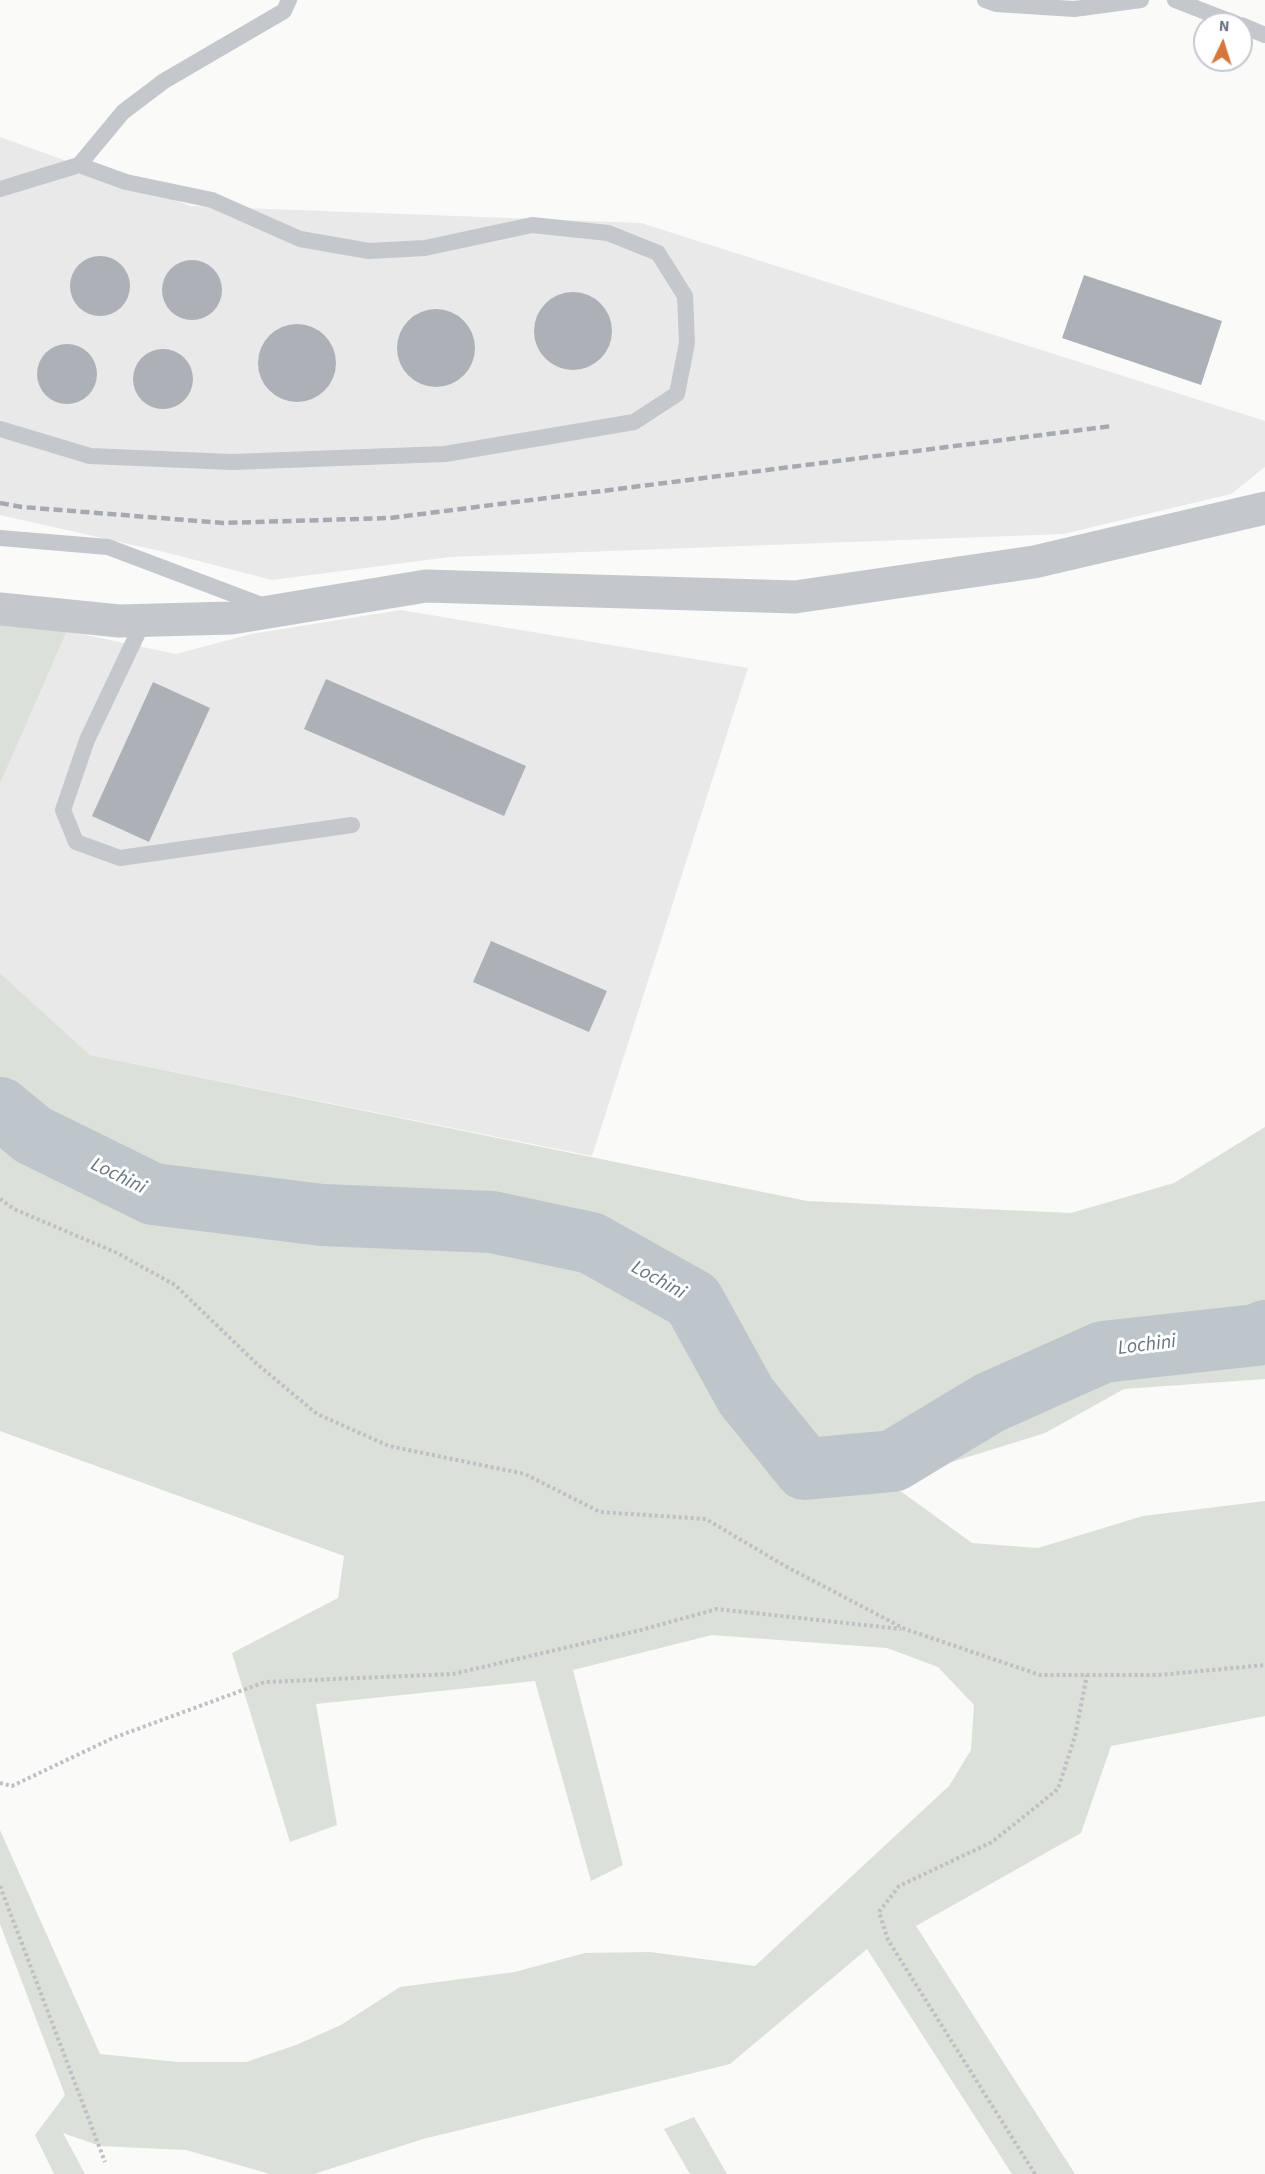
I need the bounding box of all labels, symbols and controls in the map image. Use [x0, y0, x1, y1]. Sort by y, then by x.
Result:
north arrow [1193, 12, 1253, 72]
text: N [1218, 15, 1230, 37]
water label: Lochini [87, 1153, 149, 1201]
water label: Lochini [627, 1256, 689, 1306]
water label: Lochini [1117, 1331, 1177, 1361]

